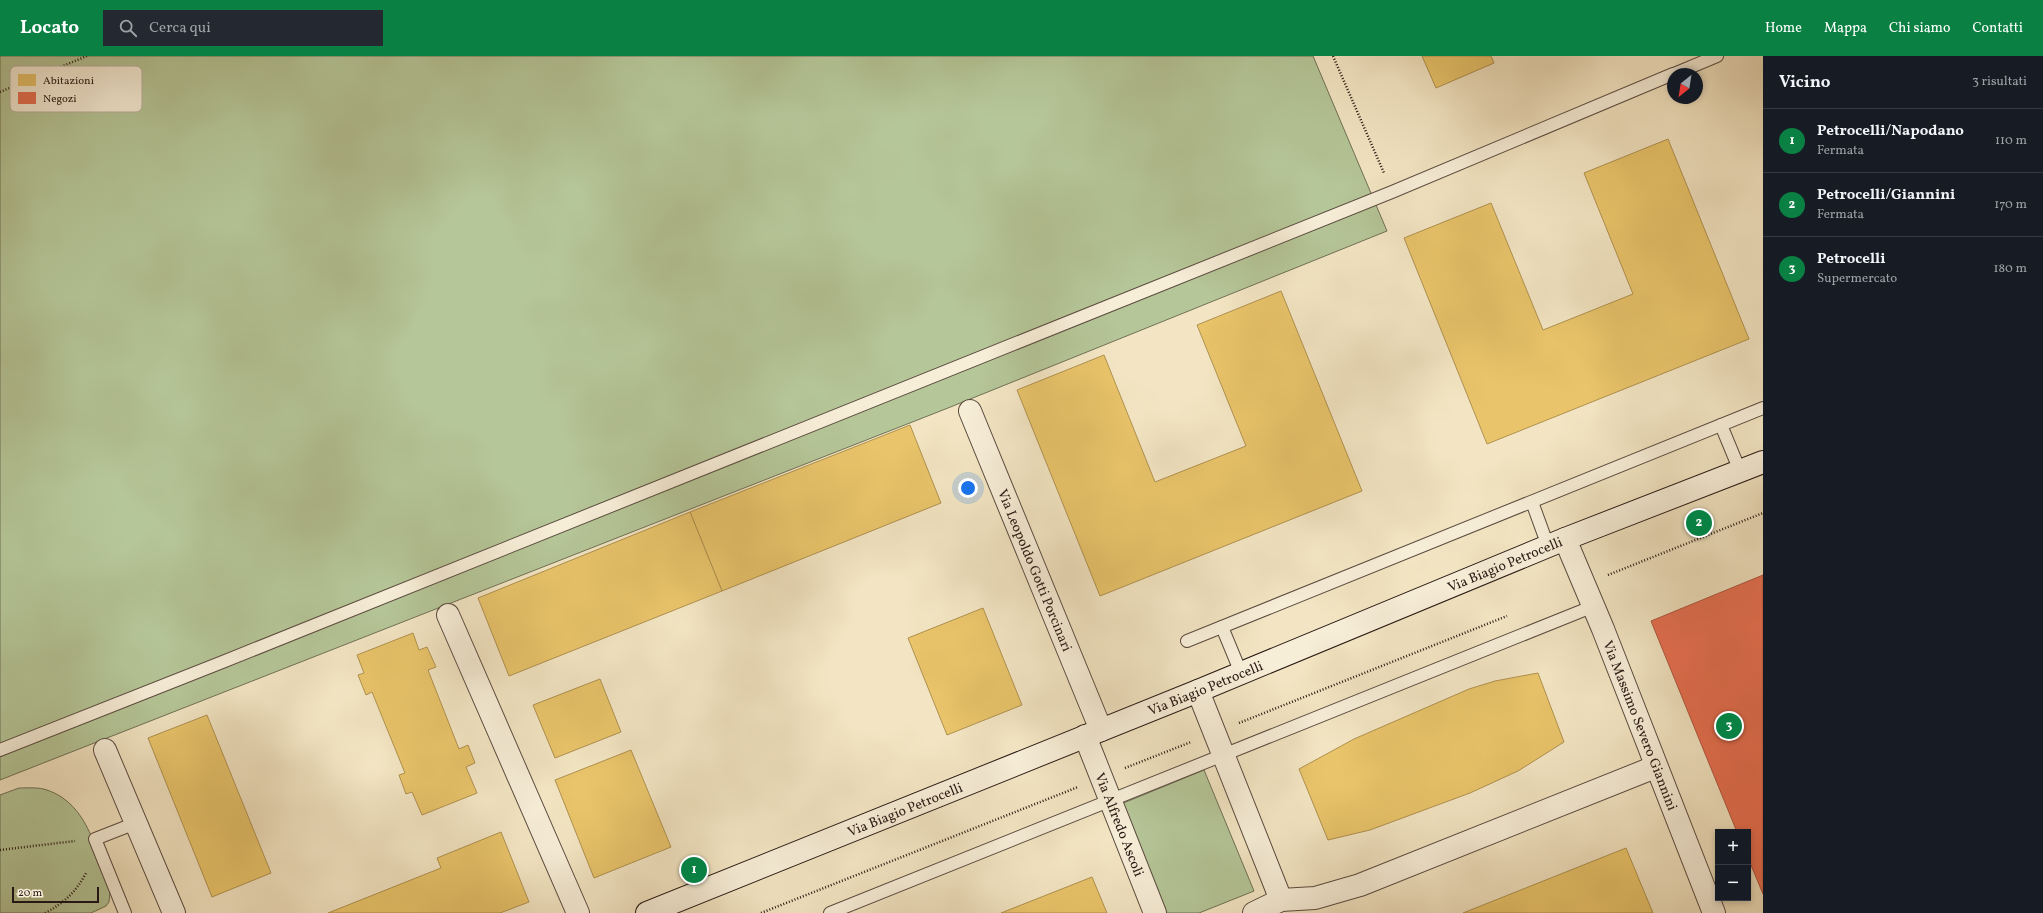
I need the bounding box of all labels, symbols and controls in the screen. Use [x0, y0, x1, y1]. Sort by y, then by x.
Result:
search box [103, 10, 383, 46]
text: Locato [20, 15, 79, 41]
icon: search [117, 17, 139, 39]
text: Cerca qui [149, 18, 211, 39]
text: Home [1765, 19, 1802, 38]
text: Mappa [1824, 19, 1867, 38]
text: Chi siamo [1889, 19, 1950, 38]
text: Contatti [1972, 19, 2023, 38]
legend [10, 66, 142, 112]
north arrow [1667, 68, 1703, 104]
text: Vicino [1779, 71, 1830, 94]
text: 3 risultati [1972, 73, 2027, 91]
text: Abitazioni [43, 74, 94, 89]
text: Negozi [43, 92, 77, 107]
text: Petrocelli/Napodano [1817, 121, 1964, 142]
text: 1 [1789, 132, 1795, 150]
text: 110 m [1995, 132, 2027, 150]
text: Fermata [1817, 142, 1864, 160]
text: Petrocelli/Giannini [1817, 185, 1955, 206]
text: 2 [1789, 196, 1795, 214]
text: 170 m [1994, 196, 2027, 214]
text: Fermata [1817, 206, 1864, 224]
text: Petrocelli [1817, 249, 1885, 270]
text: 3 [1789, 260, 1795, 278]
text: 180 m [1993, 260, 2027, 278]
text: Supermercato [1817, 270, 1897, 288]
your location [958, 478, 978, 498]
street label: Via Leopoldo Gotti Porcinari [992, 487, 1076, 655]
pin: 2 [1686, 508, 1712, 538]
street label: Via Biagio Petrocelli [1445, 533, 1566, 598]
street label: Via Massimo Severo Giannini [1597, 638, 1681, 814]
street label: Via Biagio Petrocelli [1145, 657, 1266, 721]
pin: 3 [1716, 711, 1742, 741]
street label: Via Alfredo Ascoli [1089, 770, 1148, 880]
street label: Via Biagio Petrocelli [845, 779, 966, 842]
map controls [1715, 829, 1751, 901]
button: + [1715, 829, 1751, 865]
pin: 1 [681, 855, 707, 885]
button: − [1715, 865, 1751, 901]
scale bar [12, 885, 99, 904]
text: 20 m [18, 886, 42, 901]

